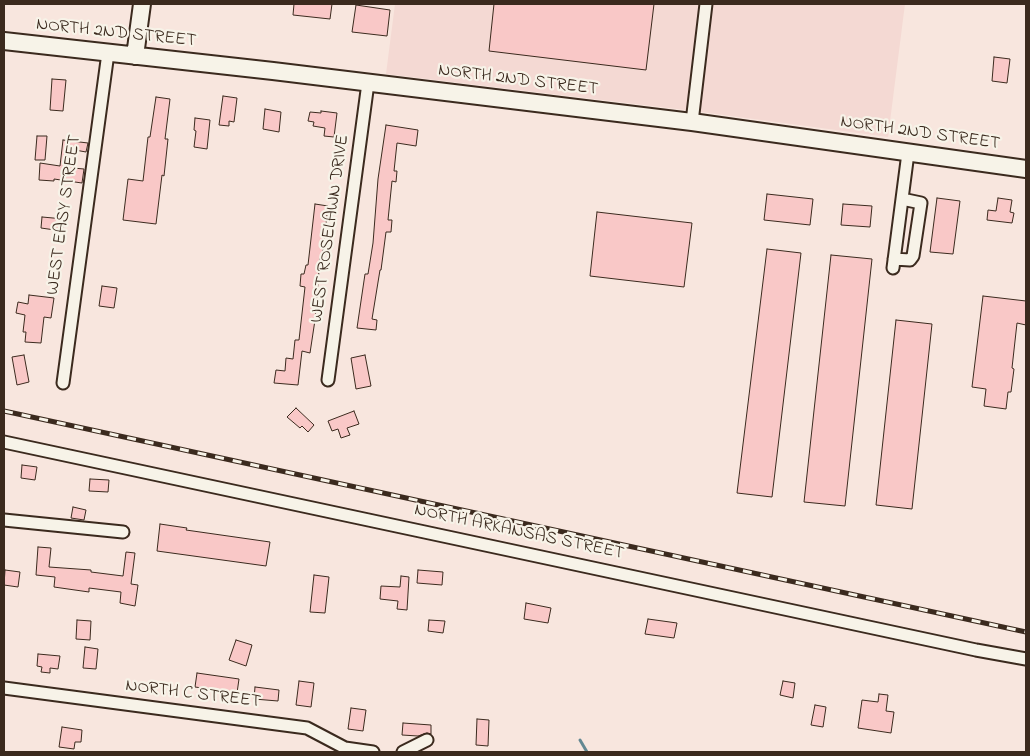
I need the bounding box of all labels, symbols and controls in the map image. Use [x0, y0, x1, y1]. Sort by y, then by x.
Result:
street label: NORTH 2ND STREET [35, 15, 197, 53]
street label: NORTH 2ND STREET [437, 60, 599, 102]
street label: NORTH 2ND STREET [839, 112, 1001, 156]
street label: WEST EASY STREET [43, 134, 87, 296]
street label: WEST ROSELAWN DRIVE [307, 134, 355, 324]
street label: NORTH ARKANSAS STREET [412, 500, 626, 566]
street label: NORTH C STREET [124, 676, 262, 714]

